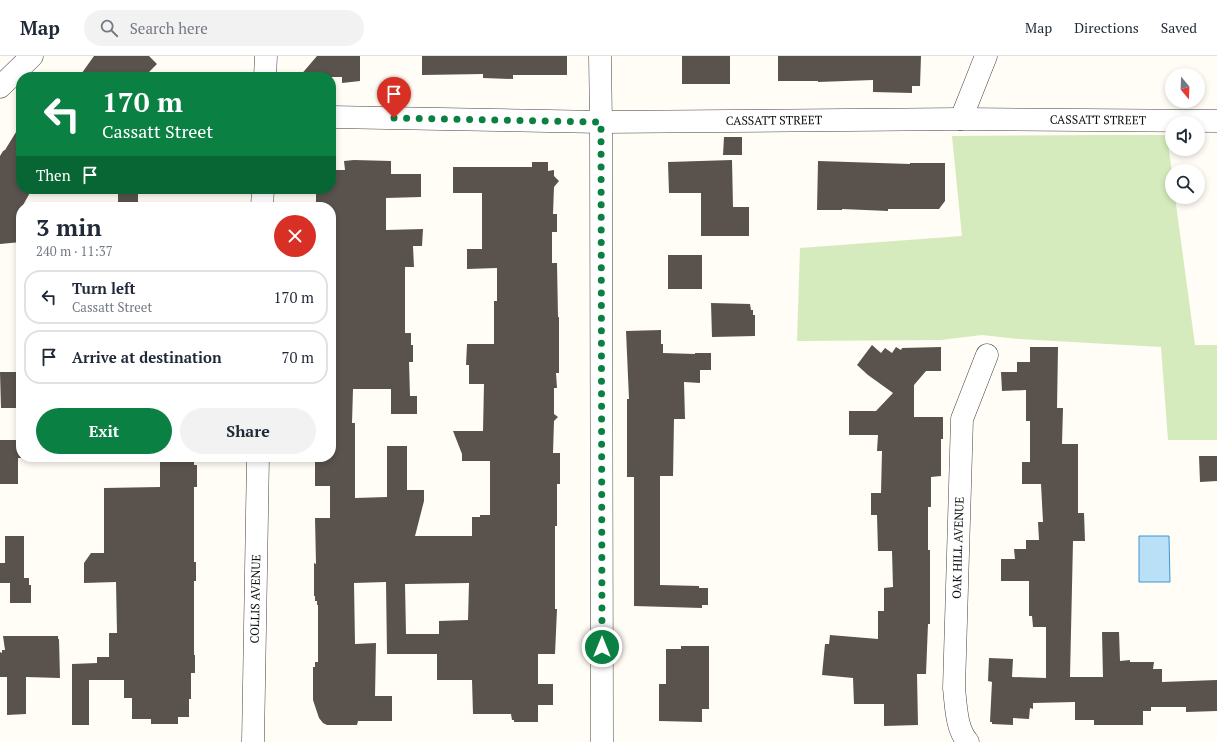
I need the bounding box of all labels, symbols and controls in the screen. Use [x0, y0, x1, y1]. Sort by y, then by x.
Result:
search box [84, 10, 364, 46]
text: Map [20, 15, 60, 40]
icon: search [98, 17, 120, 39]
text: Search here [130, 18, 208, 38]
text: Map [1025, 18, 1052, 37]
text: Directions [1074, 18, 1139, 37]
text: Saved [1161, 18, 1197, 37]
north arrow [1165, 68, 1205, 108]
map controls [1165, 68, 1205, 204]
pin [377, 77, 411, 118]
text: 170 m [102, 83, 183, 120]
icon: arrive [383, 83, 405, 105]
icon: left [36, 88, 88, 140]
street label: CASSATT STREET [726, 112, 823, 128]
street label: CASSATT STREET [1050, 112, 1147, 127]
button: sound [1165, 116, 1205, 156]
text: Cassatt Street [102, 119, 213, 143]
icon: arrive [79, 164, 101, 186]
button: search [1165, 164, 1205, 204]
text: Then [36, 165, 71, 185]
text: 3 min [36, 211, 102, 243]
button: close [274, 215, 316, 257]
text: 240 m · 11:37 [36, 242, 113, 260]
text: Turn left [72, 278, 136, 298]
icon: left [38, 286, 60, 308]
text: 170 m [273, 287, 314, 307]
text: Cassatt Street [72, 298, 152, 316]
icon: arrive [38, 346, 60, 368]
text: Arrive at destination [72, 347, 222, 367]
text: 70 m [281, 347, 314, 367]
button: Exit [36, 408, 172, 454]
button: Share [180, 408, 316, 454]
street label: OAK HILL AVENUE [949, 497, 967, 599]
street label: COLLIS AVENUE [247, 554, 263, 644]
position arrow [581, 626, 623, 668]

